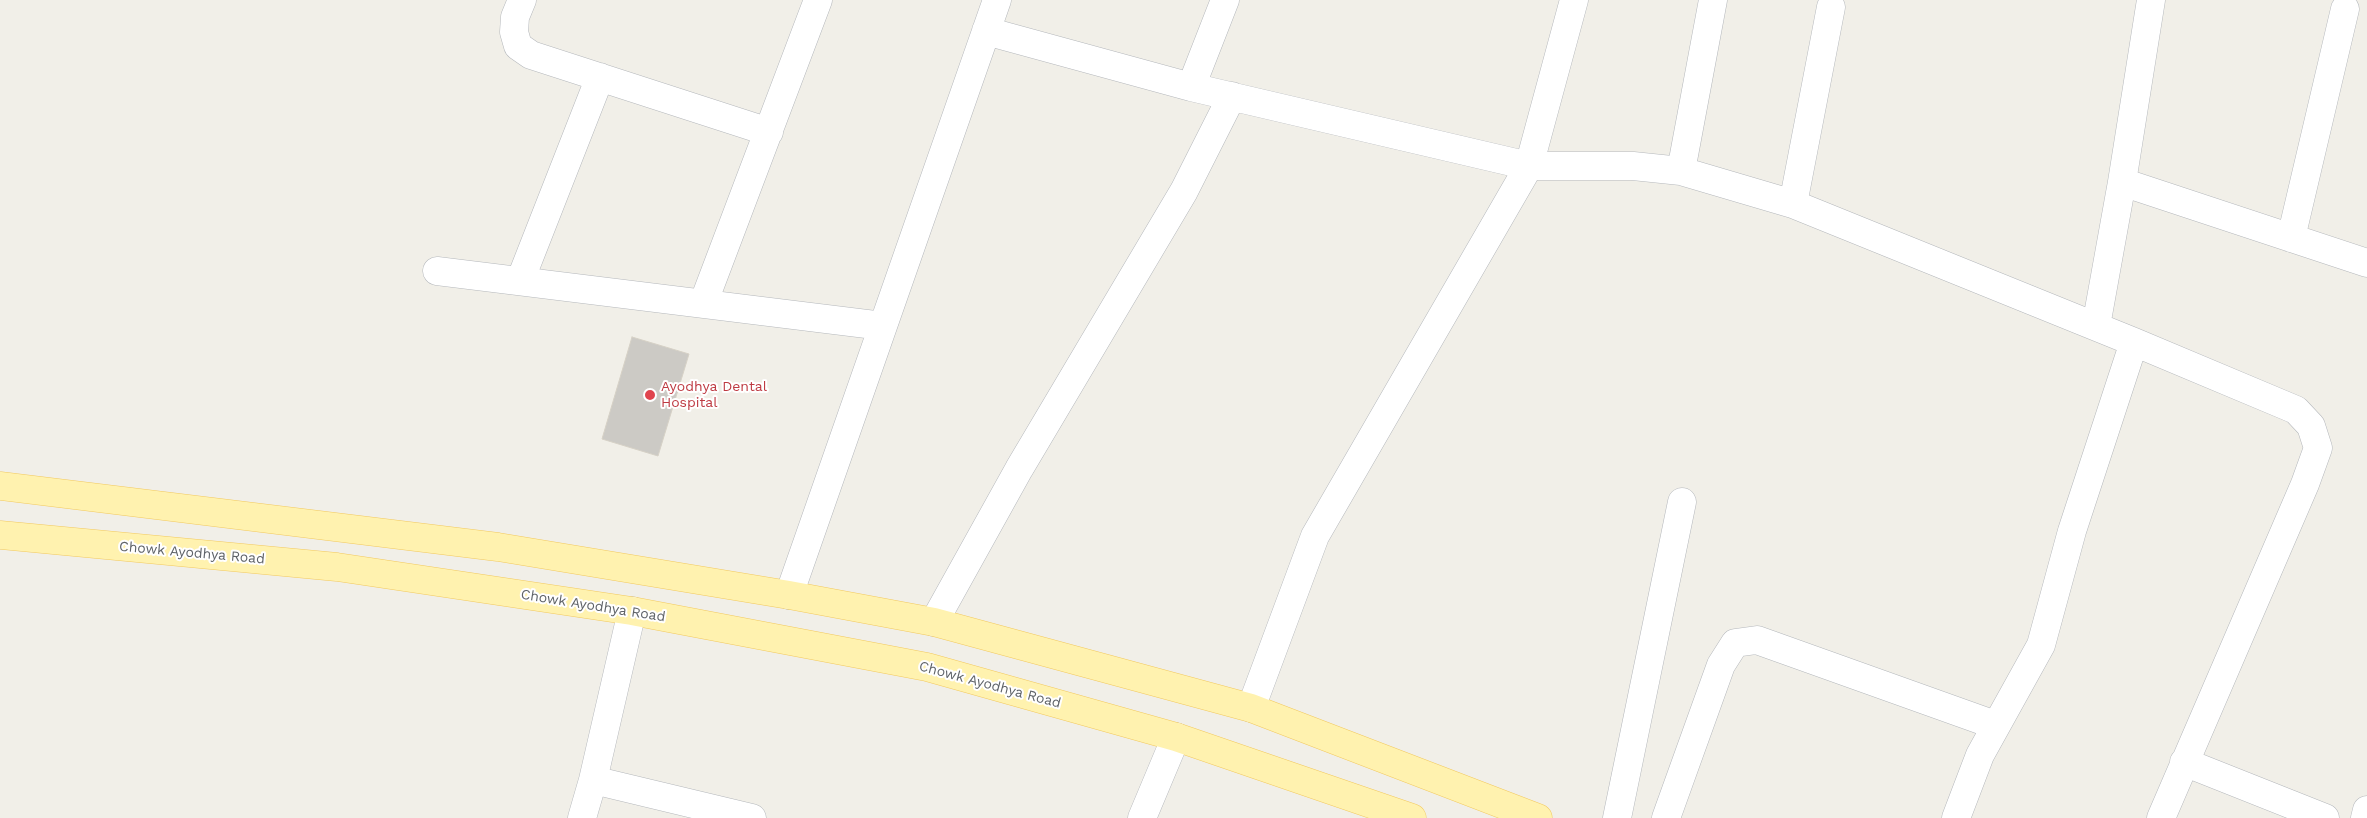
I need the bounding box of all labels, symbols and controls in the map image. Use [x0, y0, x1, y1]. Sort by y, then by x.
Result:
place label: Ayodhya Dental Hospital [661, 379, 767, 412]
marker: Ayodhya Dental Hospital [643, 388, 657, 402]
street label: Chowk Ayodhya Road [118, 538, 266, 568]
street label: Chowk Ayodhya Road [519, 586, 667, 626]
street label: Chowk Ayodhya Road [917, 658, 1063, 712]

